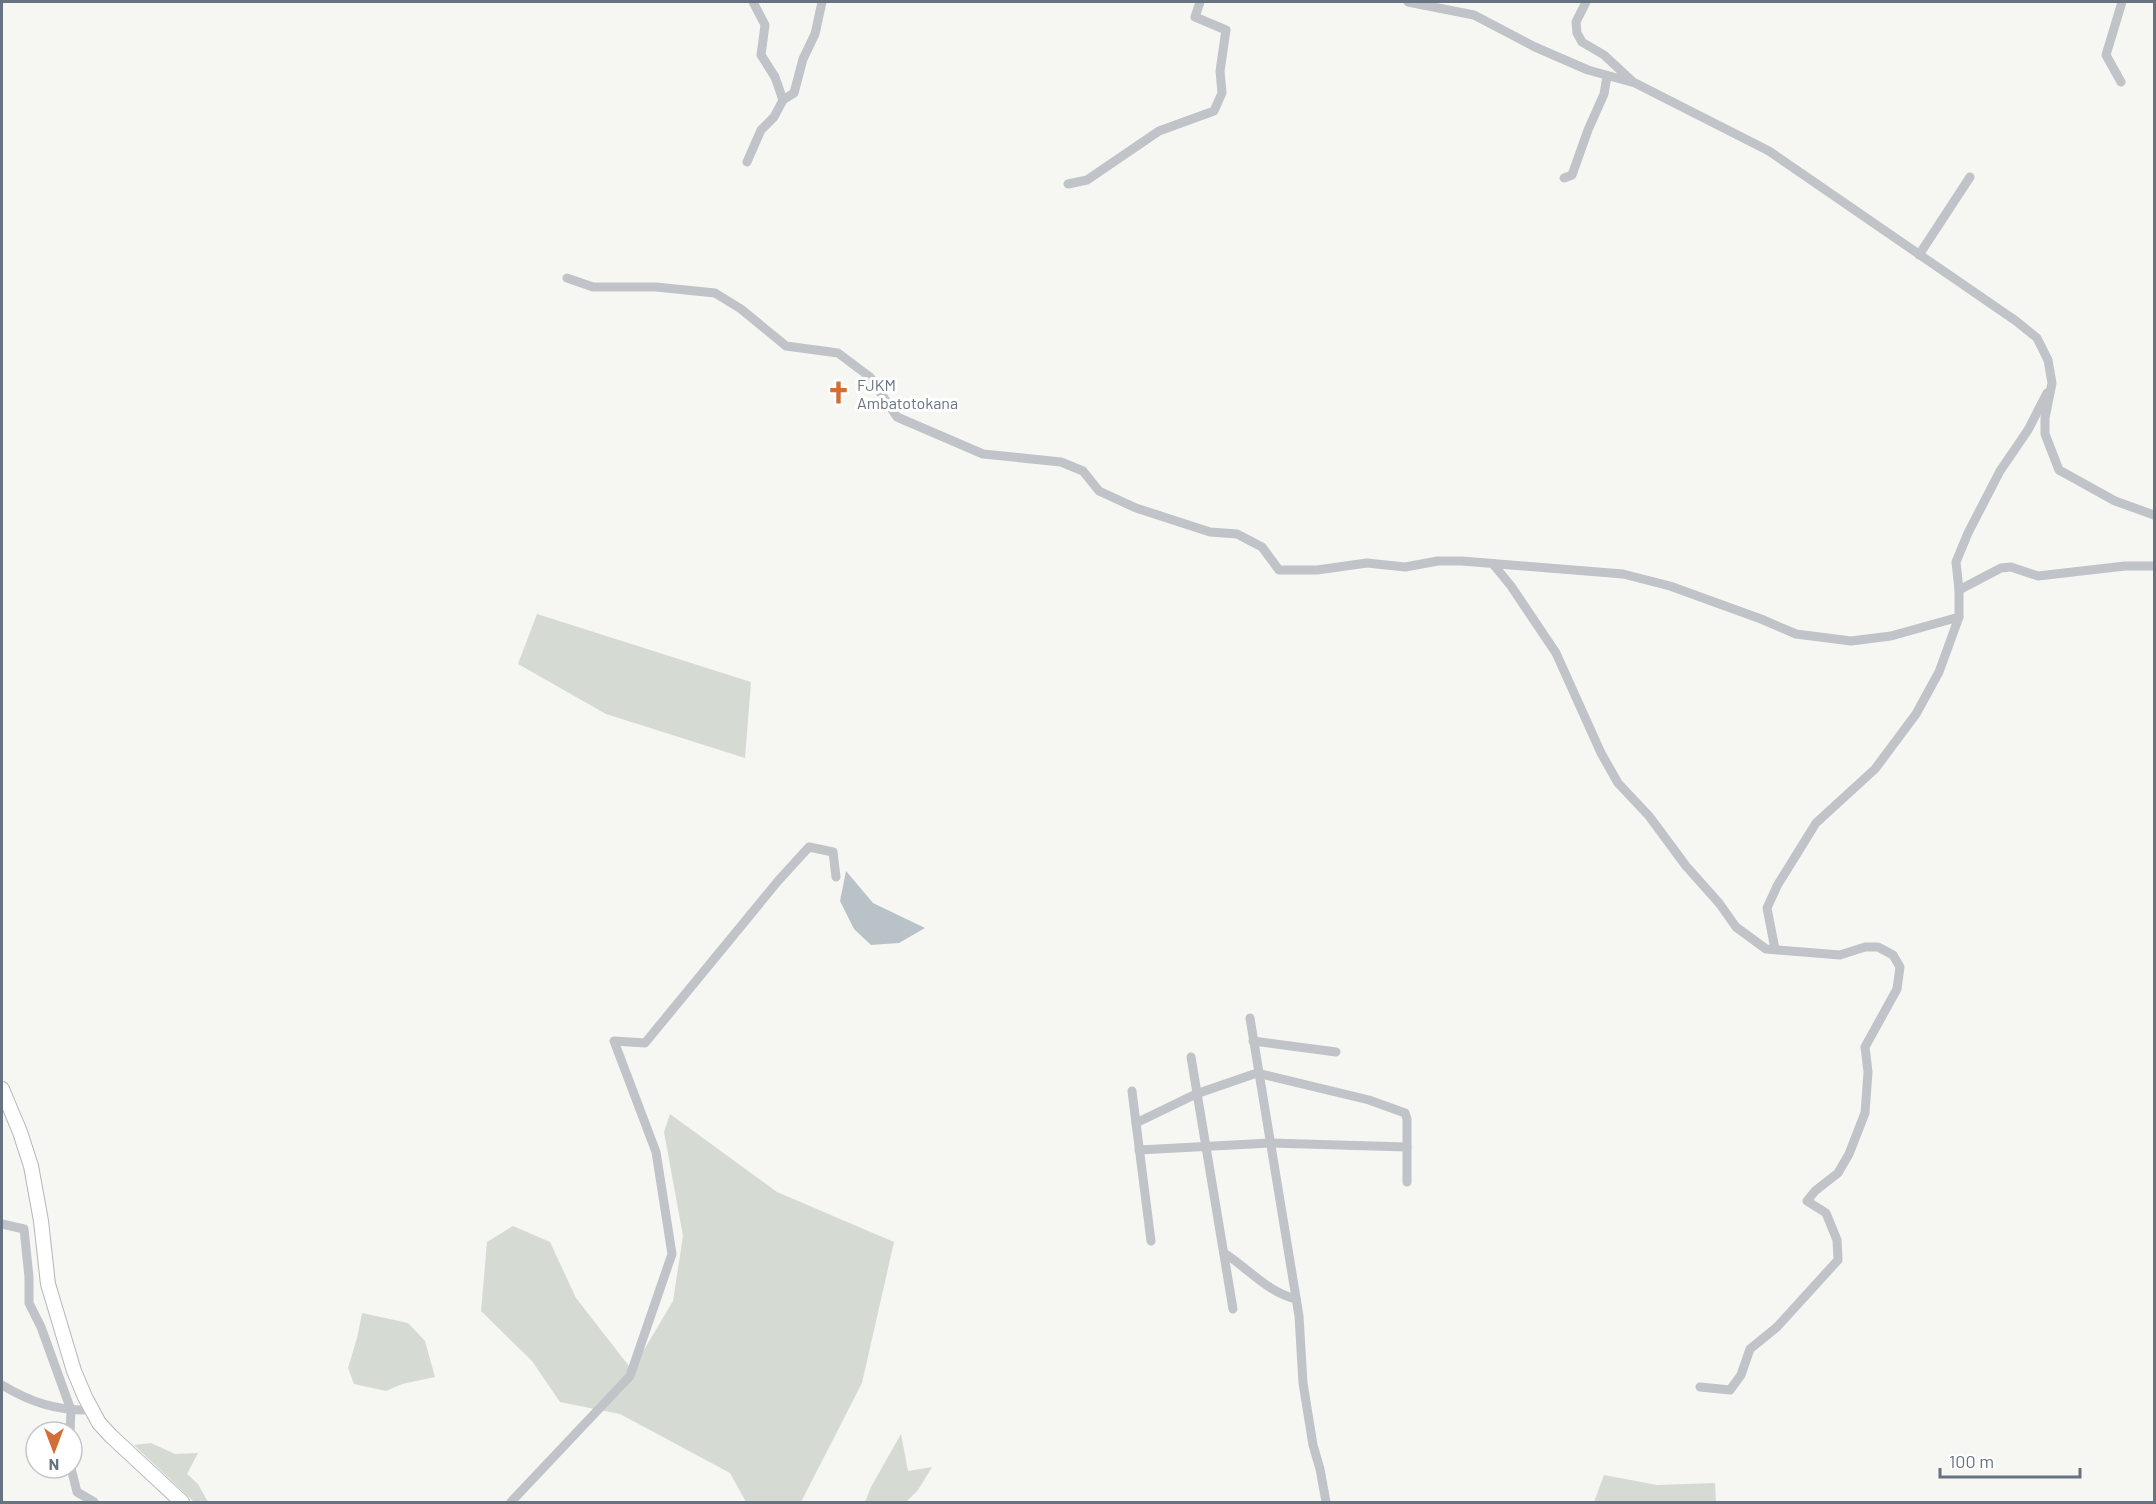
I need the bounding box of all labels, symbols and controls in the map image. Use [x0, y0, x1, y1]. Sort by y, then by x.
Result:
place label: FJKM Ambatotokana [857, 375, 958, 412]
church icon: FJKM Ambatotokana [826, 380, 852, 406]
north arrow [24, 1420, 84, 1480]
scale bar [1940, 1441, 2080, 1479]
text: 100 m [1949, 1450, 1994, 1472]
text: N [49, 1456, 59, 1475]

